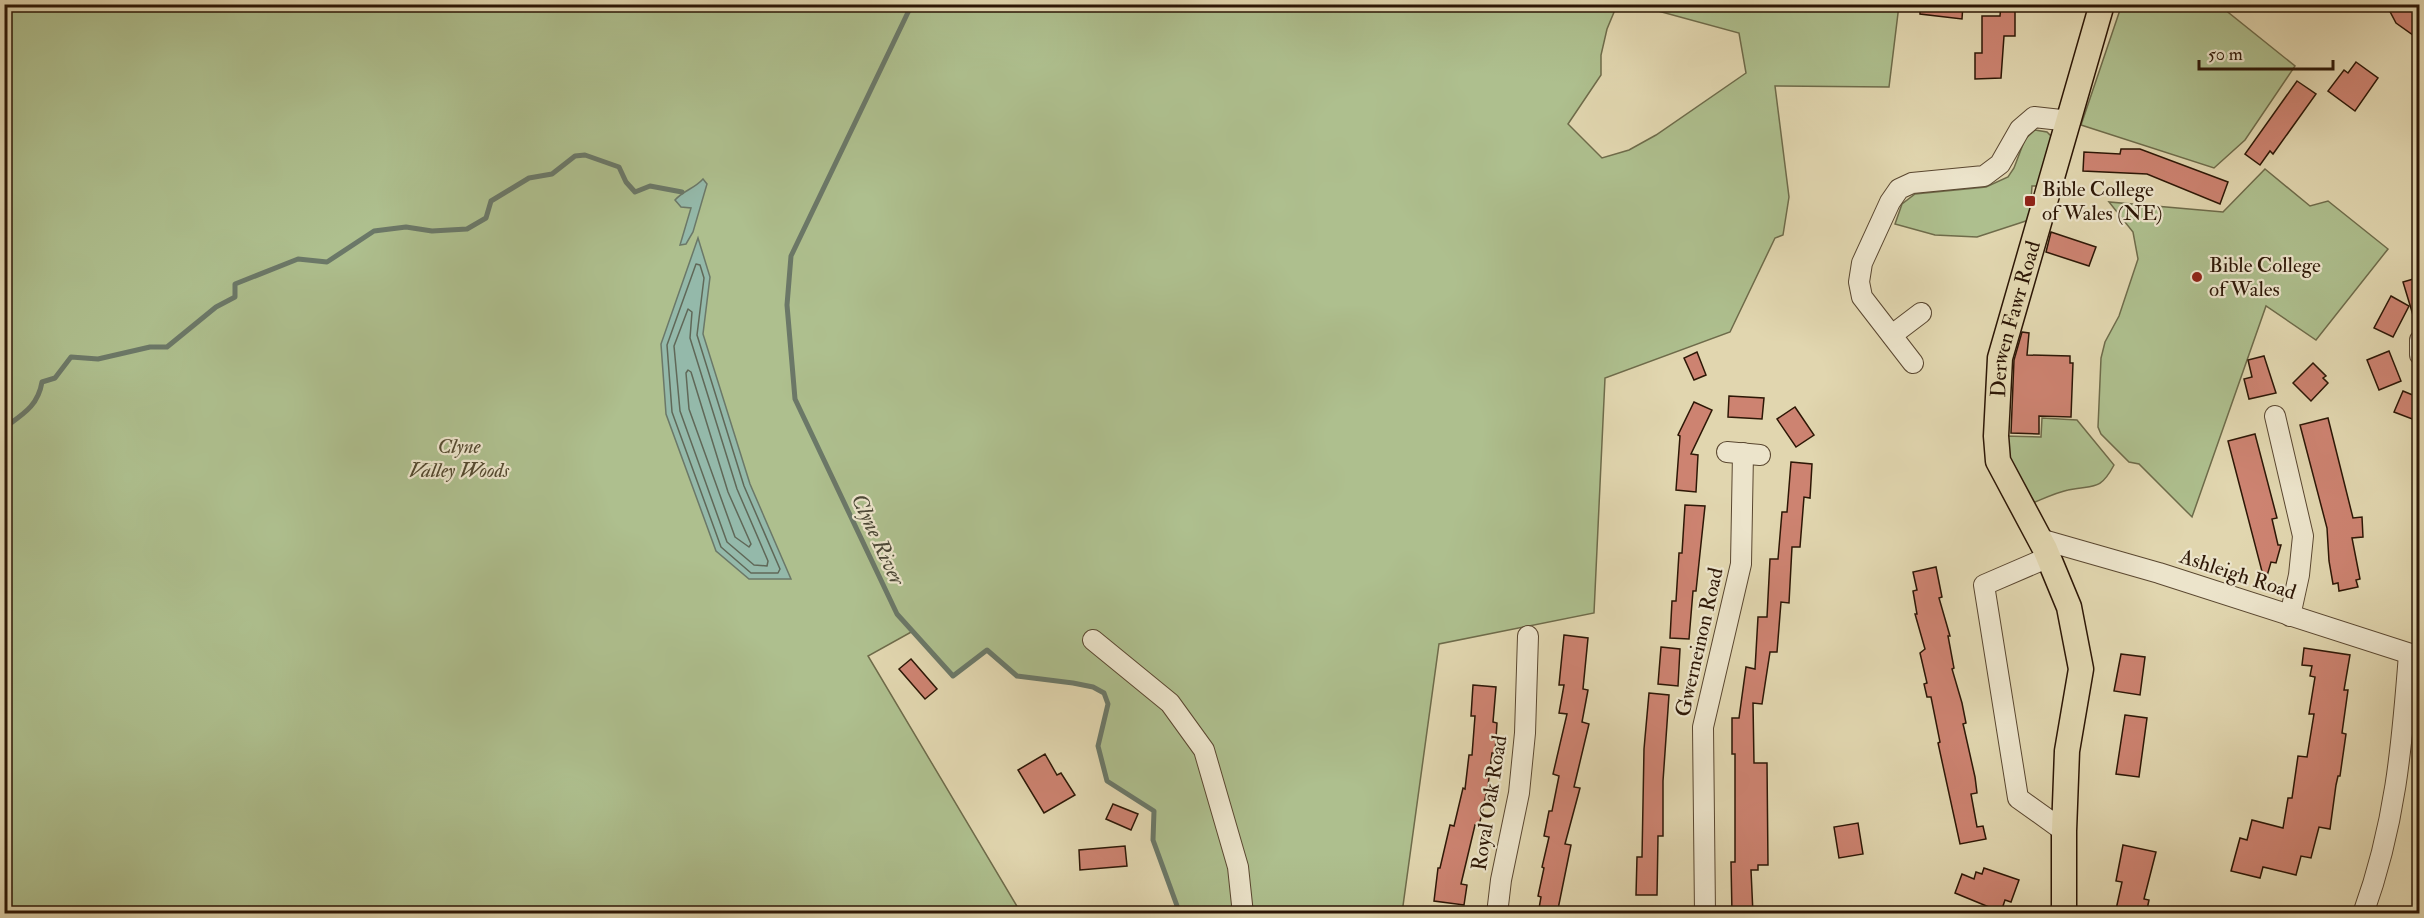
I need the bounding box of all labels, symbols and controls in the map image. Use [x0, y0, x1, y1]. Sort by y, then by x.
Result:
scale bar [2199, 33, 2332, 71]
text: 50 m [2208, 43, 2243, 66]
place label: Bible College of Wales (NE) [2042, 176, 2163, 227]
marker: Bible College of Wales (NE) [2023, 194, 2037, 208]
street label: Derwen Fawr Road [1985, 237, 2047, 398]
place label: Bible College of Wales [2209, 252, 2321, 303]
marker: Bible College of Wales [2190, 270, 2204, 284]
park label: Clyne Valley Woods [409, 433, 510, 484]
water label: Clyne River [845, 489, 912, 591]
street label: Ashleigh Road [2175, 543, 2300, 606]
street label: Gwerneinon Road [1669, 564, 1730, 719]
street label: Royal Oak Road [1465, 733, 1514, 873]

